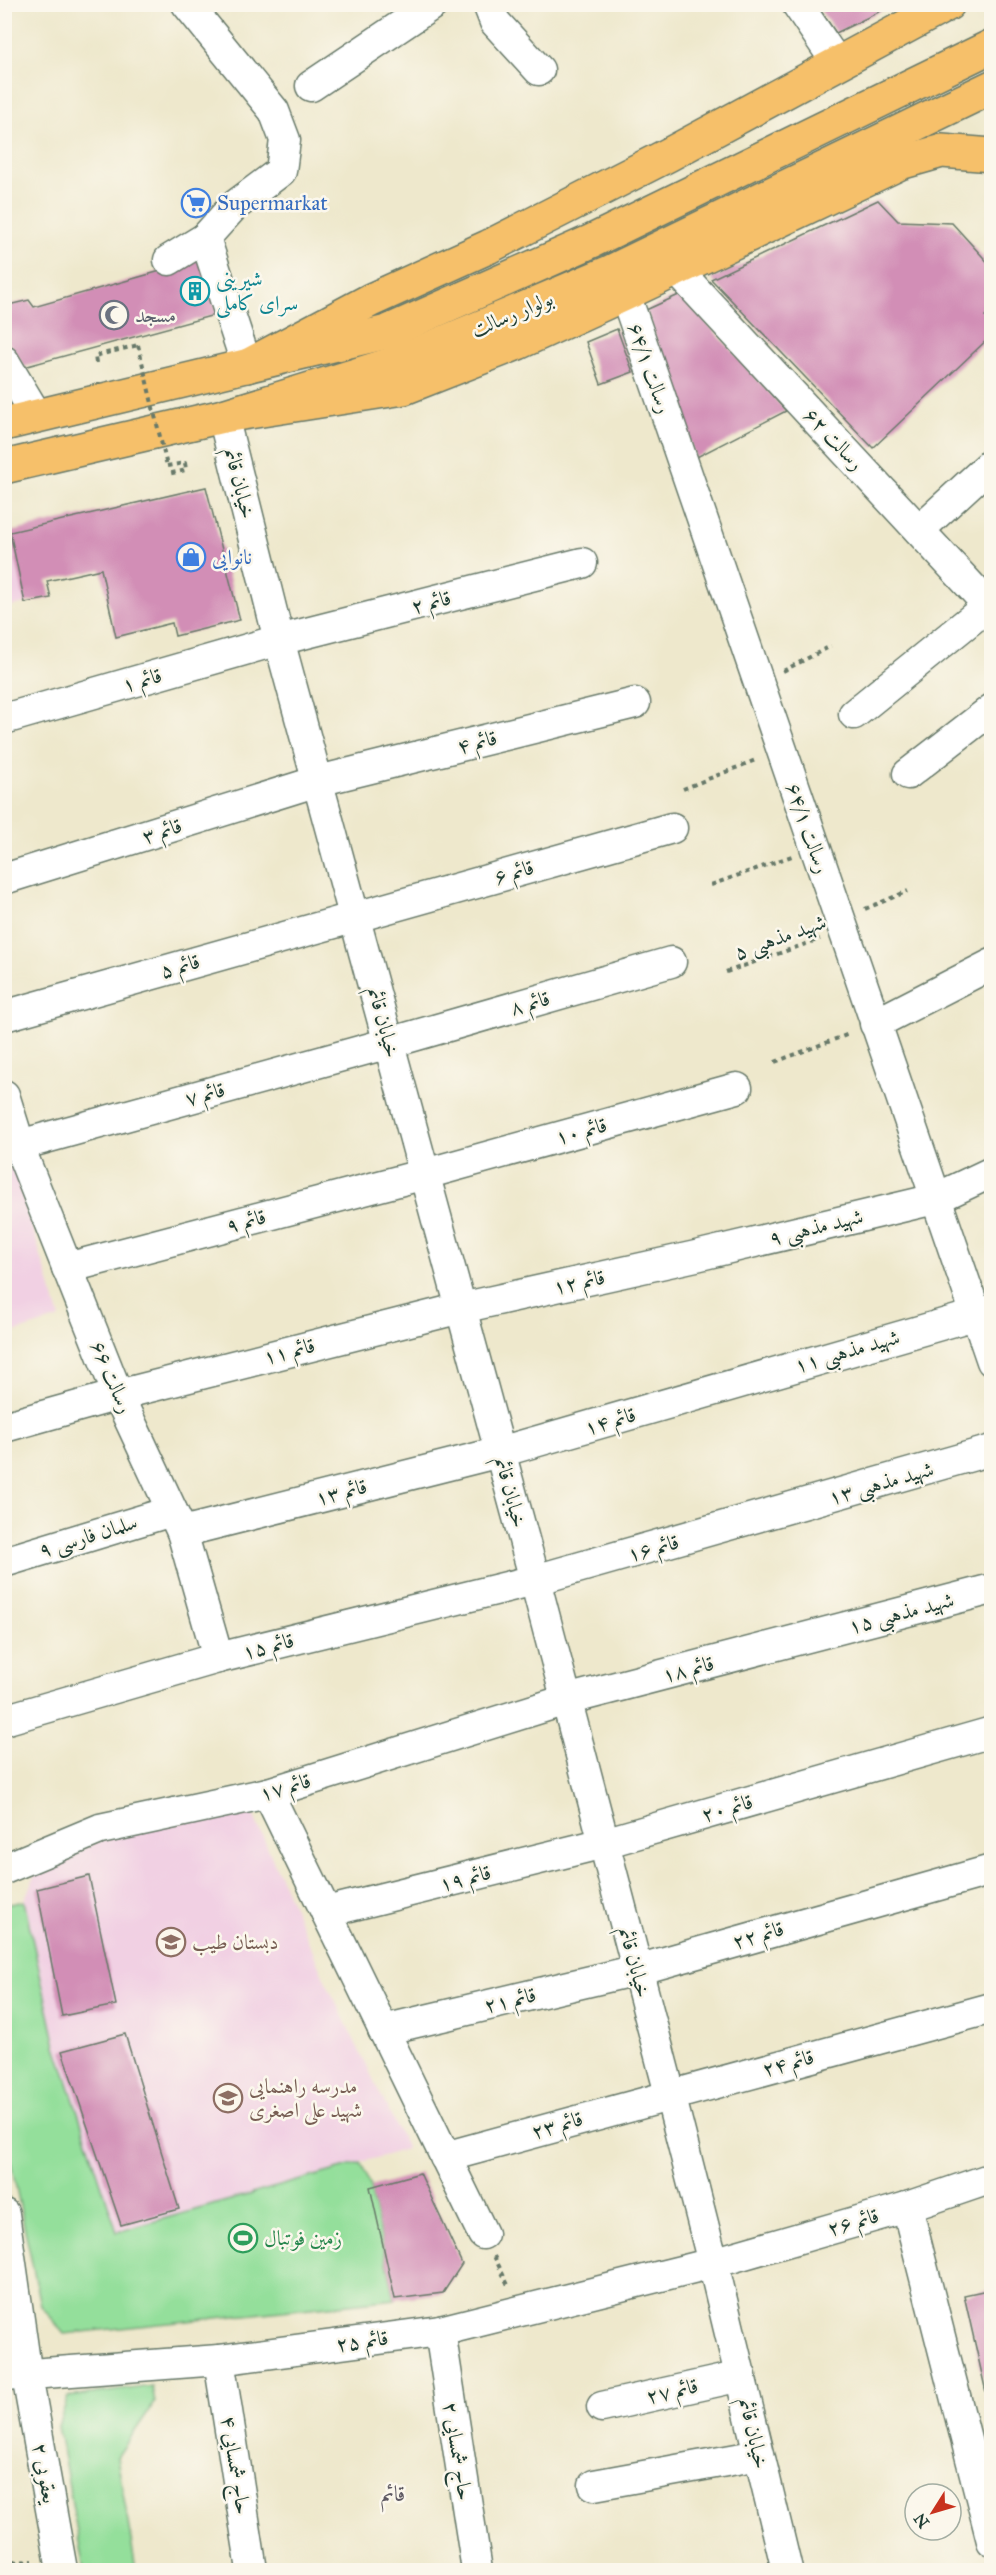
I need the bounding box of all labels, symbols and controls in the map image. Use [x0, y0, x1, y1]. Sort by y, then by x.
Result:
supermarket icon: Supermarkat [180, 187, 212, 219]
place label: Supermarkat [217, 190, 328, 216]
place label: شیرینی سرای کاملی [216, 266, 298, 319]
building icon: شیرینی سرای کاملی [179, 275, 211, 307]
street label: بولوار رسالت [467, 285, 557, 343]
mosque icon: مسجد [98, 299, 130, 331]
place label: مسجد [135, 302, 176, 328]
street label: رسالت ۶۴/۱ [622, 319, 678, 417]
street label: رسالت ۶۲ [798, 402, 870, 476]
street label: خیابان قائم [214, 445, 261, 523]
shop icon: نانوایی [175, 541, 207, 573]
place label: نانوایی [212, 544, 252, 571]
street label: قائم ۲ [408, 585, 455, 624]
street label: قائم ۱ [119, 662, 166, 703]
street label: قائم ۴ [454, 725, 501, 764]
street label: رسالت ۶۴/۱ [780, 779, 836, 877]
street label: قائم ۳ [139, 812, 187, 854]
street label: قائم ۶ [491, 854, 538, 895]
street label: شهید مذهبی ۵ [730, 908, 831, 969]
street label: قائم ۵ [157, 948, 204, 989]
street label: خیابان قائم [357, 984, 406, 1062]
street label: قائم ۸ [507, 985, 554, 1026]
street label: قائم ۷ [182, 1076, 229, 1117]
street label: قائم ۱۰ [552, 1112, 611, 1155]
street label: قائم ۹ [223, 1203, 270, 1244]
street label: شهید مذهبی ۹ [766, 1203, 867, 1255]
street label: قائم ۱۲ [551, 1264, 608, 1305]
street label: شهید مذهبی ۱۱ [791, 1324, 904, 1382]
street label: قائم ۱۱ [260, 1332, 319, 1375]
street label: رسالت ۶۶ [85, 1337, 139, 1417]
street label: قائم ۱۴ [581, 1401, 640, 1446]
street label: خیابان قائم [484, 1454, 533, 1532]
street label: شهید مذهبی ۱۳ [825, 1456, 938, 1514]
street label: قائم ۱۳ [312, 1473, 371, 1516]
street label: سلمان فارسی ۹ [35, 1509, 141, 1565]
street label: قائم ۱۶ [624, 1529, 683, 1572]
street label: شهید مذهبی ۱۵ [845, 1586, 958, 1643]
street label: قائم ۱۵ [239, 1627, 298, 1670]
street label: قائم ۱۸ [659, 1650, 718, 1693]
street label: قائم ۱۷ [256, 1767, 315, 1812]
street label: قائم ۲۰ [698, 1788, 757, 1833]
street label: قائم ۱۹ [436, 1859, 495, 1902]
street label: قائم ۲۲ [729, 1915, 788, 1960]
street label: خیابان قائم [608, 1924, 657, 2002]
school or university icon: دبستان طیب [155, 1926, 187, 1958]
place label: دبستان طیب [192, 1929, 278, 1956]
street label: قائم ۲۱ [481, 1981, 540, 2023]
street label: قائم ۲۴ [759, 2044, 818, 2087]
place label: مدرسه راهنمایی شهید علی اصغری [249, 2073, 362, 2126]
school or university icon: مدرسه راهنمایی شهید علی اصغری [212, 2082, 244, 2114]
street label: قائم ۲۳ [528, 2105, 587, 2150]
street label: قائم ۲۶ [824, 2202, 883, 2247]
sports icon: زمین فوتبال [227, 2222, 259, 2254]
place label: زمین فوتبال [264, 2225, 342, 2251]
street label: قائم ۲۵ [334, 2324, 391, 2362]
street label: قائم ۲۷ [643, 2372, 702, 2414]
street label: خیابان قائم [728, 2395, 775, 2472]
street label: حاج شمسایی ۲ [431, 2400, 479, 2503]
street label: حاج شمسایی ۴ [209, 2414, 257, 2517]
street label: یعقوبی ۲ [25, 2441, 63, 2507]
district label: قائم [381, 2480, 405, 2513]
north arrow [903, 2482, 963, 2542]
text: N [909, 2509, 933, 2532]

